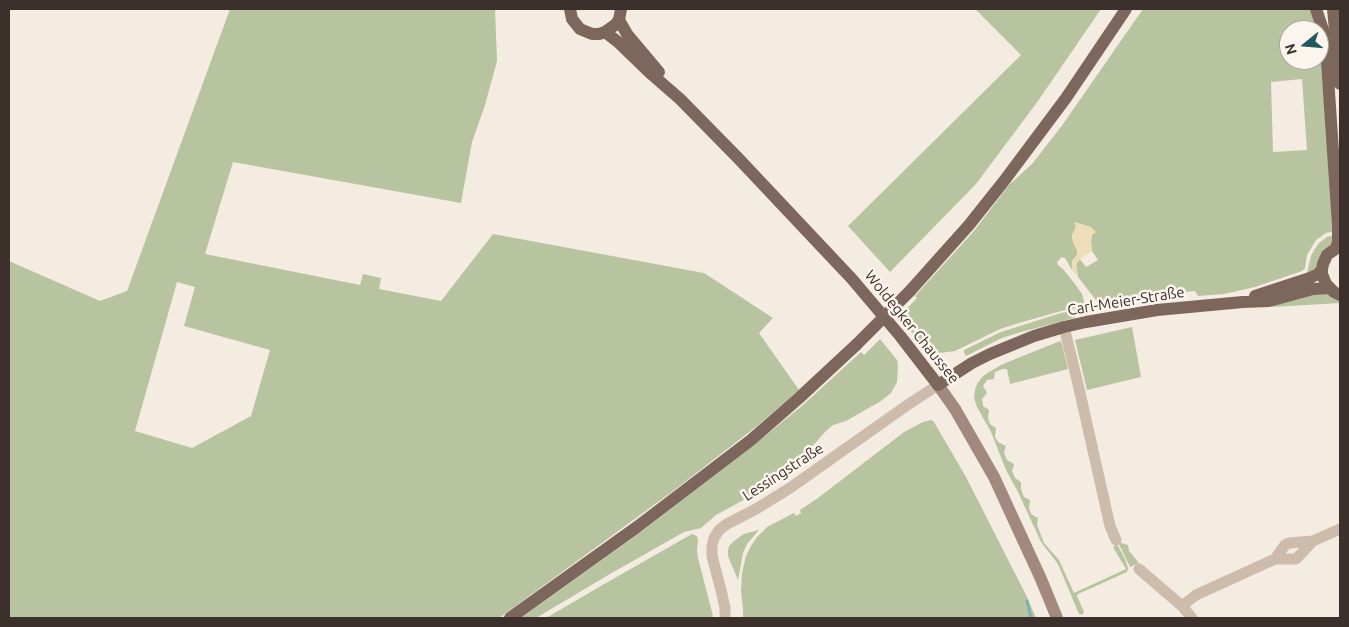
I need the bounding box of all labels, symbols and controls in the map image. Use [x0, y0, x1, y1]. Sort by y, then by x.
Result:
north arrow [1279, 20, 1329, 70]
text: N [1281, 42, 1300, 56]
street label: Woldegker Chaussee [861, 267, 963, 387]
street label: Carl-Meier-Straße [1066, 283, 1186, 319]
street label: Lessingstraße [739, 439, 827, 505]

